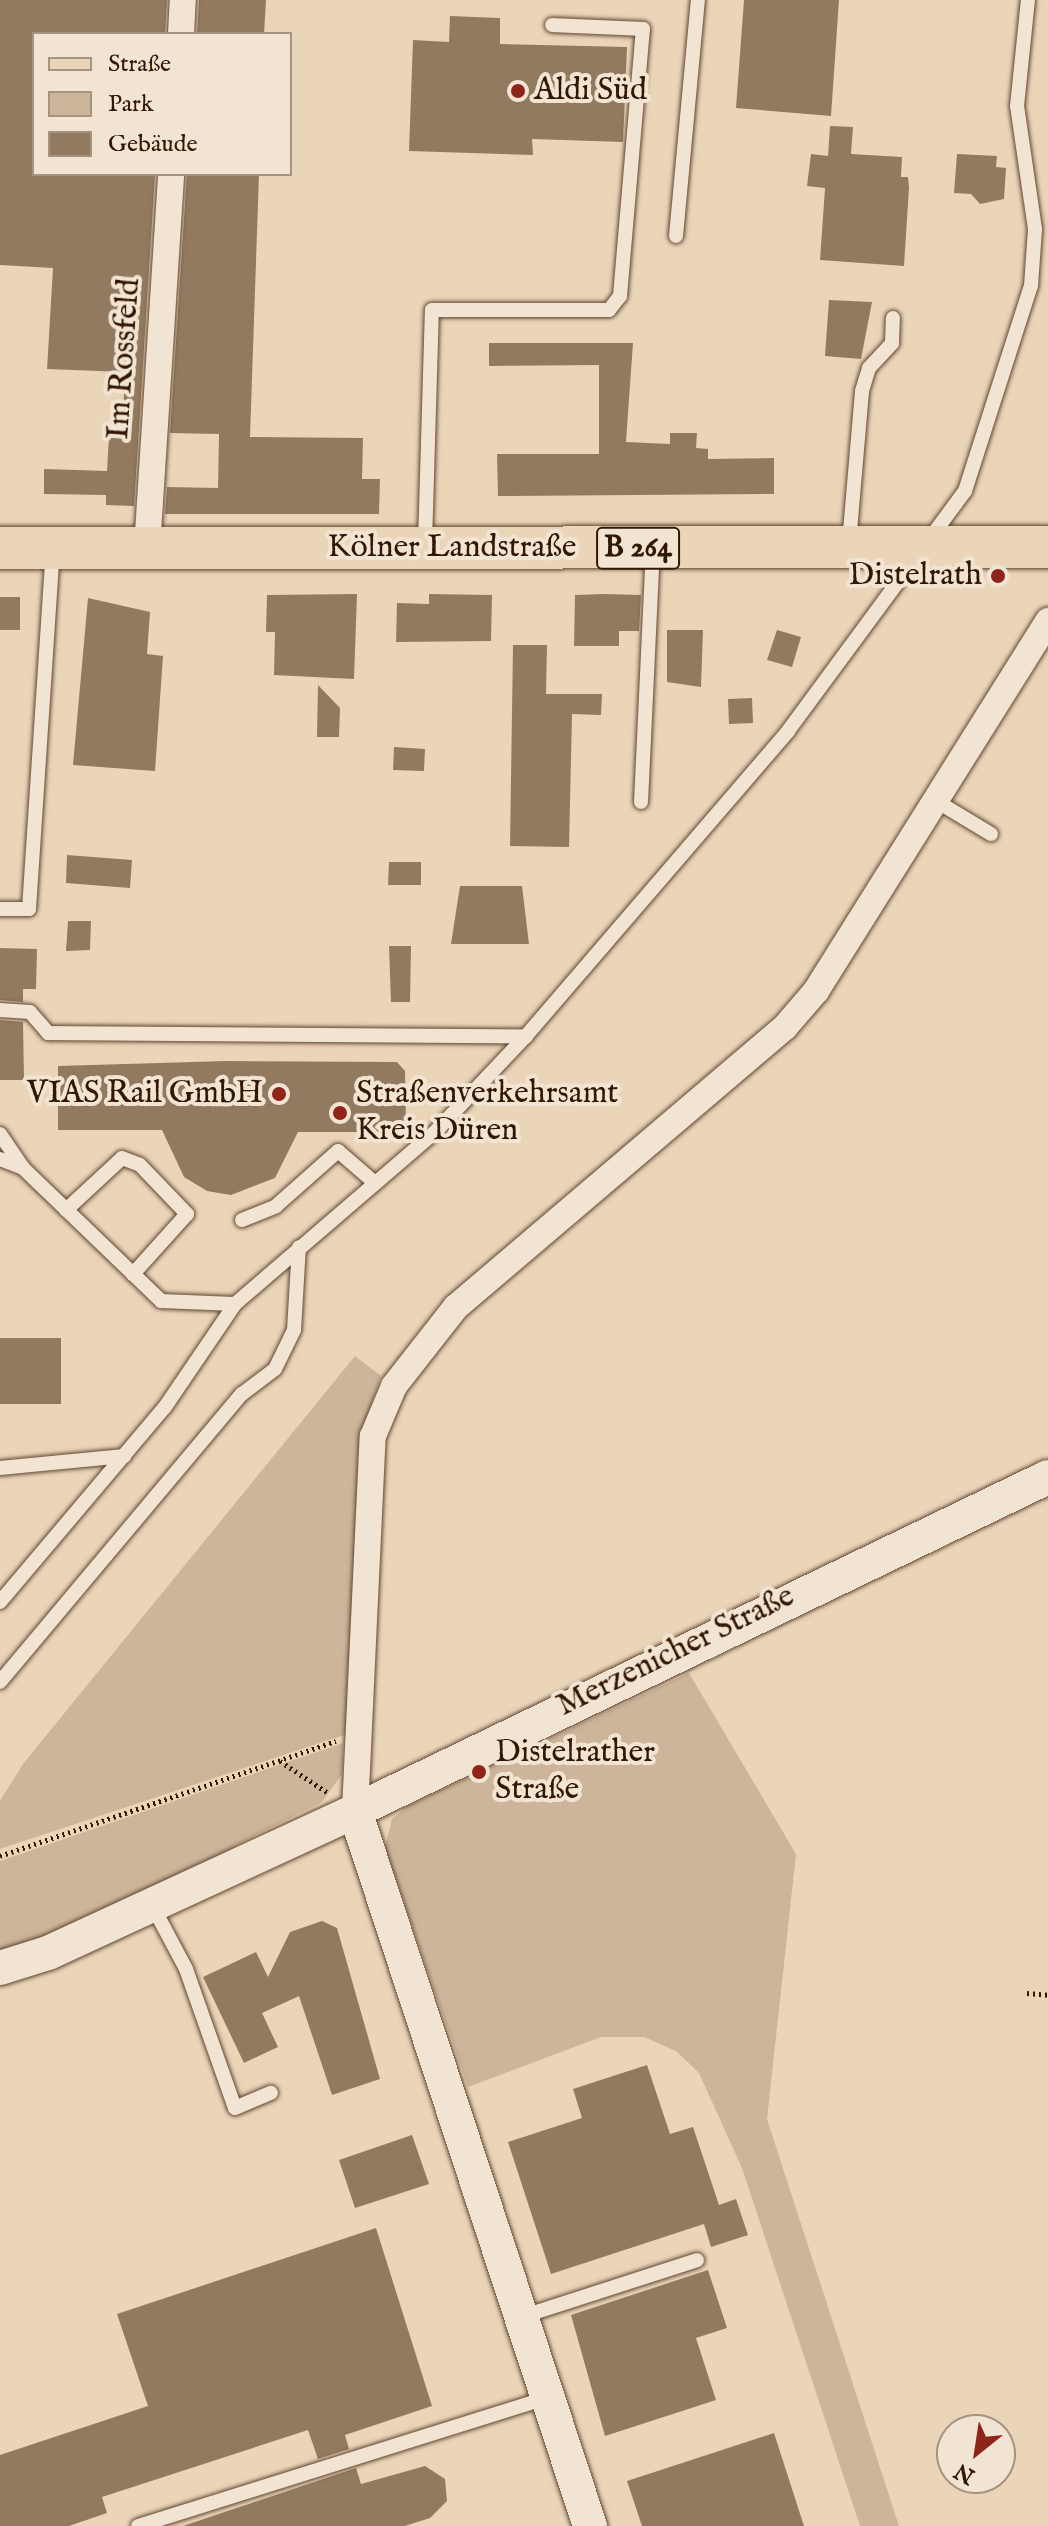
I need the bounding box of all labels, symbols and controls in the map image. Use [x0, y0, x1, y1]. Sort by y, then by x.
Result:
legend [32, 32, 292, 176]
text: Straße [108, 49, 171, 80]
place label: Aldi Süd [534, 72, 647, 110]
marker: Aldi Süd [509, 82, 527, 100]
text: Park [108, 89, 154, 120]
text: Gebäude [108, 129, 198, 160]
street label: Im Rossfeld [100, 277, 150, 441]
road number: B 264 [596, 522, 680, 574]
street label: Kölner Landstraße [327, 529, 577, 567]
place label: Distelrath [848, 557, 982, 595]
marker: Distelrath [989, 567, 1007, 585]
place label: VIAS Rail GmbH [27, 1075, 263, 1113]
place label: Straßenverkehrsamt Kreis Düren [356, 1076, 618, 1151]
marker: VIAS Rail GmbH [270, 1085, 288, 1103]
marker: Straßenverkehrsamt Kreis Düren [331, 1104, 349, 1122]
street label: Merzenicher Straße [551, 1578, 801, 1726]
place label: Distelrather Straße [495, 1735, 655, 1810]
marker: Distelrather Straße [470, 1763, 488, 1781]
north arrow [936, 2414, 1016, 2494]
text: N [950, 2456, 980, 2490]

